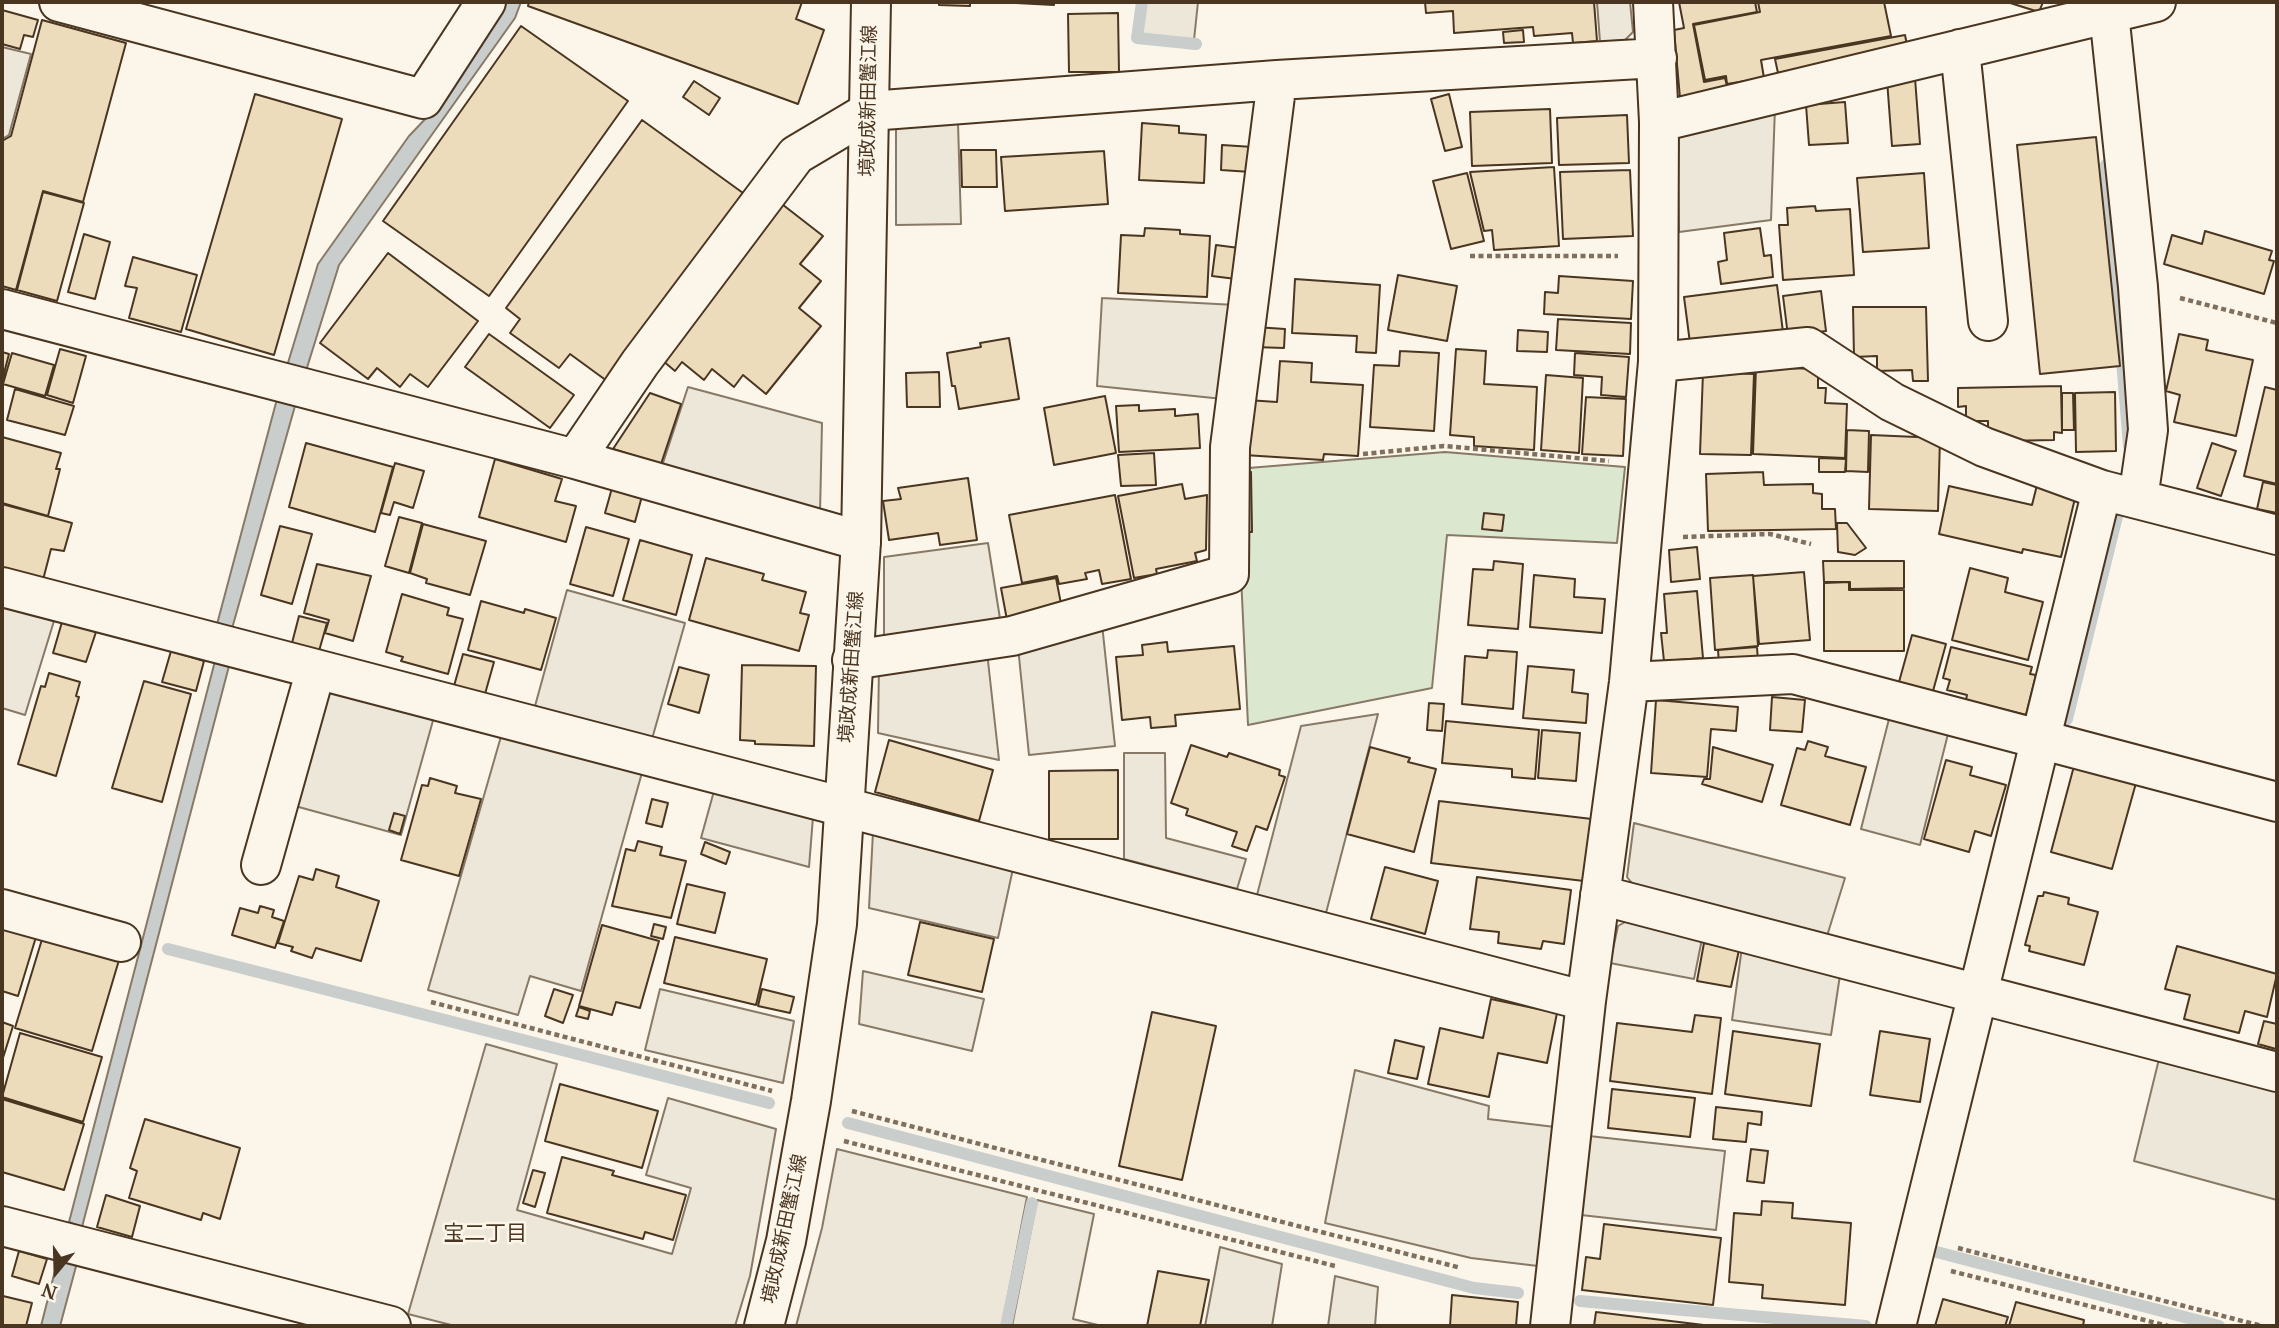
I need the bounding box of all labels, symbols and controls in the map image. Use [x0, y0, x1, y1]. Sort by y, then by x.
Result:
street label: 境政成新田蟹江線 [856, 25, 882, 177]
street label: 境政成新田蟹江線 [835, 590, 869, 744]
street label: 境政成新田蟹江線 [758, 1152, 812, 1306]
district label: 宝二丁目 [443, 1221, 527, 1247]
north arrow [21, 1237, 91, 1307]
text: N [38, 1278, 60, 1306]

